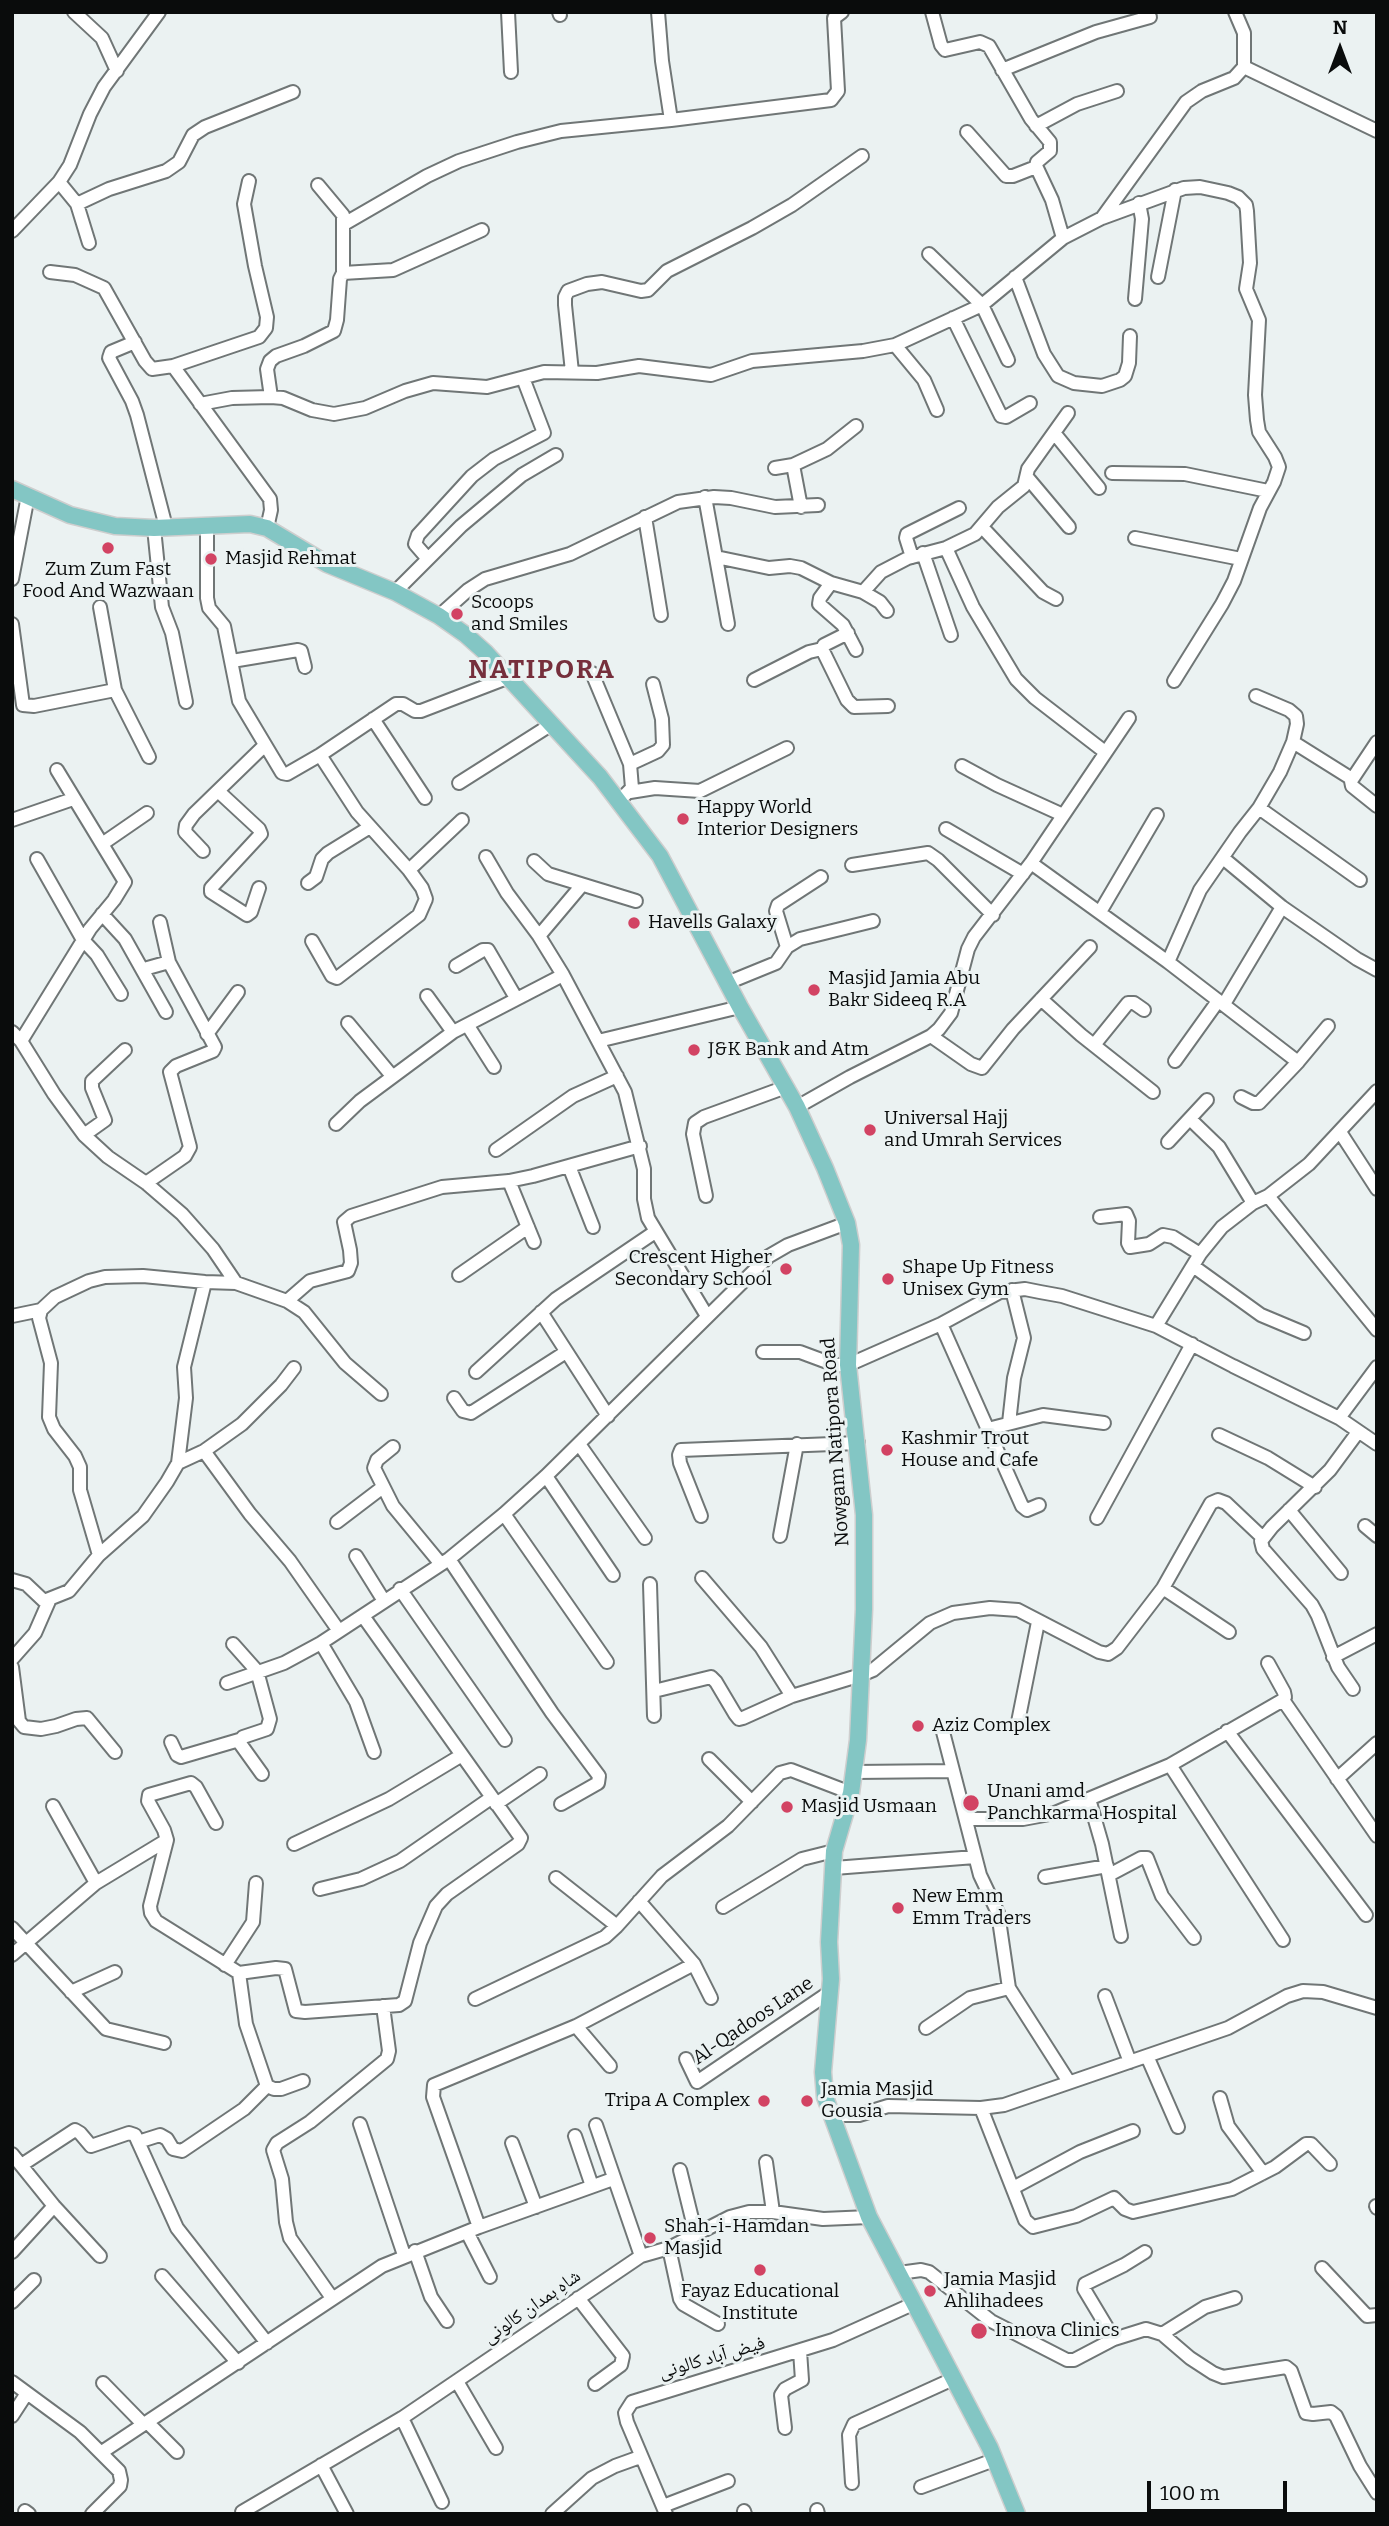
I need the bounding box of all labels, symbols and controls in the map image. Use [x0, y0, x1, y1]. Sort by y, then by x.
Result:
north arrow [1305, 14, 1375, 84]
text: N [1333, 16, 1347, 39]
marker: Zum Zum Fast Food And Wazwaan [100, 540, 116, 556]
place label: Masjid Rehmat [225, 548, 357, 570]
marker: Masjid Rehmat [203, 551, 219, 567]
place label: Zum Zum Fast Food And Wazwaan [22, 559, 194, 603]
place label: Scoops and Smiles [471, 592, 568, 636]
marker: Scoops and Smiles [449, 606, 465, 622]
district label: NATIPORA [469, 655, 615, 687]
place label: Happy World Interior Designers [697, 797, 858, 841]
marker: Happy World Interior Designers [675, 811, 691, 827]
place label: Havells Galaxy [648, 912, 777, 934]
marker: Havells Galaxy [626, 915, 642, 931]
place label: Masjid Jamia Abu Bakr Sideeq R.A [828, 968, 980, 1012]
marker: Masjid Jamia Abu Bakr Sideeq R.A [806, 982, 822, 998]
place label: J&K Bank and Atm [708, 1039, 869, 1061]
marker: J&K Bank and Atm [686, 1042, 702, 1058]
place label: Universal Hajj and Umrah Services [884, 1108, 1062, 1152]
marker: Universal Hajj and Umrah Services [862, 1122, 878, 1138]
place label: Crescent Higher Secondary School [615, 1247, 772, 1291]
place label: Shape Up Fitness Unisex Gym [902, 1257, 1054, 1301]
marker: Crescent Higher Secondary School [778, 1261, 794, 1277]
marker: Shape Up Fitness Unisex Gym [880, 1271, 896, 1287]
street label: Nowgam Natipora Road [817, 1337, 855, 1547]
place label: Kashmir Trout House and Cafe [901, 1428, 1038, 1472]
marker: Kashmir Trout House and Cafe [879, 1442, 895, 1458]
place label: Aziz Complex [932, 1715, 1051, 1737]
marker: Aziz Complex [910, 1718, 926, 1734]
place label: Unani amd Panchkarma Hospital [987, 1781, 1177, 1825]
marker: Unani amd Panchkarma Hospital [961, 1793, 981, 1813]
place label: Masjid Usmaan [801, 1796, 937, 1818]
marker: Masjid Usmaan [779, 1799, 795, 1815]
place label: New Emm Emm Traders [912, 1886, 1031, 1930]
marker: New Emm Emm Traders [890, 1900, 906, 1916]
street label: Al-Qadoos Lane [688, 1972, 818, 2070]
place label: Jamia Masjid Gousia [821, 2079, 933, 2123]
place label: Tripa A Complex [605, 2090, 750, 2112]
marker: Tripa A Complex [756, 2093, 772, 2109]
marker: Jamia Masjid Gousia [799, 2093, 815, 2109]
place label: Shah-i-Hamdan Masjid [664, 2216, 809, 2260]
marker: Shah-i-Hamdan Masjid [642, 2230, 658, 2246]
marker: Fayaz Educational Institute [752, 2262, 768, 2278]
street label: شاہِ ہمدان کالونی [479, 2265, 585, 2349]
place label: Jamia Masjid Ahlihadees [944, 2269, 1056, 2313]
place label: Fayaz Educational Institute [681, 2281, 839, 2325]
marker: Jamia Masjid Ahlihadees [922, 2283, 938, 2299]
place label: Innova Clinics [995, 2320, 1119, 2342]
marker: Innova Clinics [969, 2321, 989, 2341]
street label: فیض آباد کالونی [656, 2332, 768, 2384]
scale bar [1151, 2466, 1291, 2510]
text: 100 m [1160, 2480, 1220, 2506]

